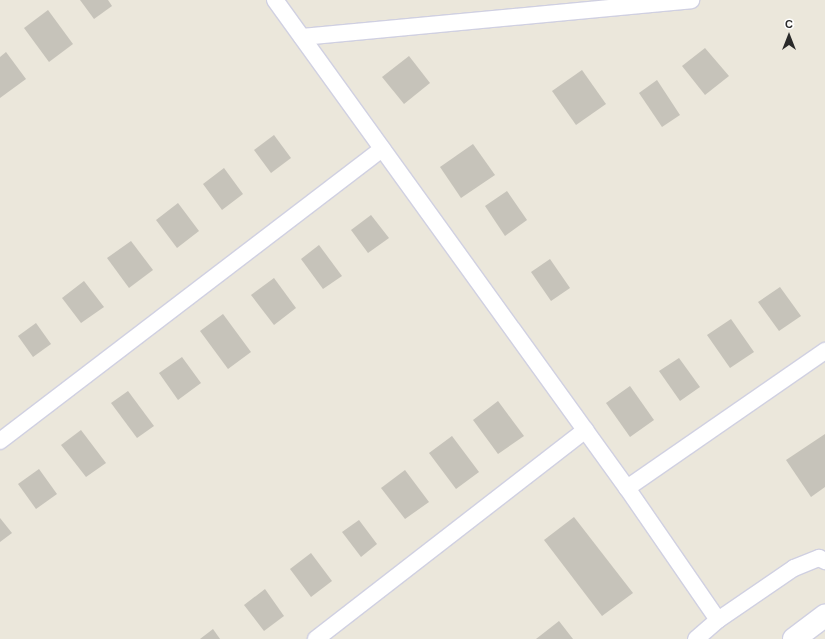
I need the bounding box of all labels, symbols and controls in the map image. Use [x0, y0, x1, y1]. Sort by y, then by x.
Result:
north arrow [769, 16, 809, 56]
text: С [785, 17, 793, 30]

